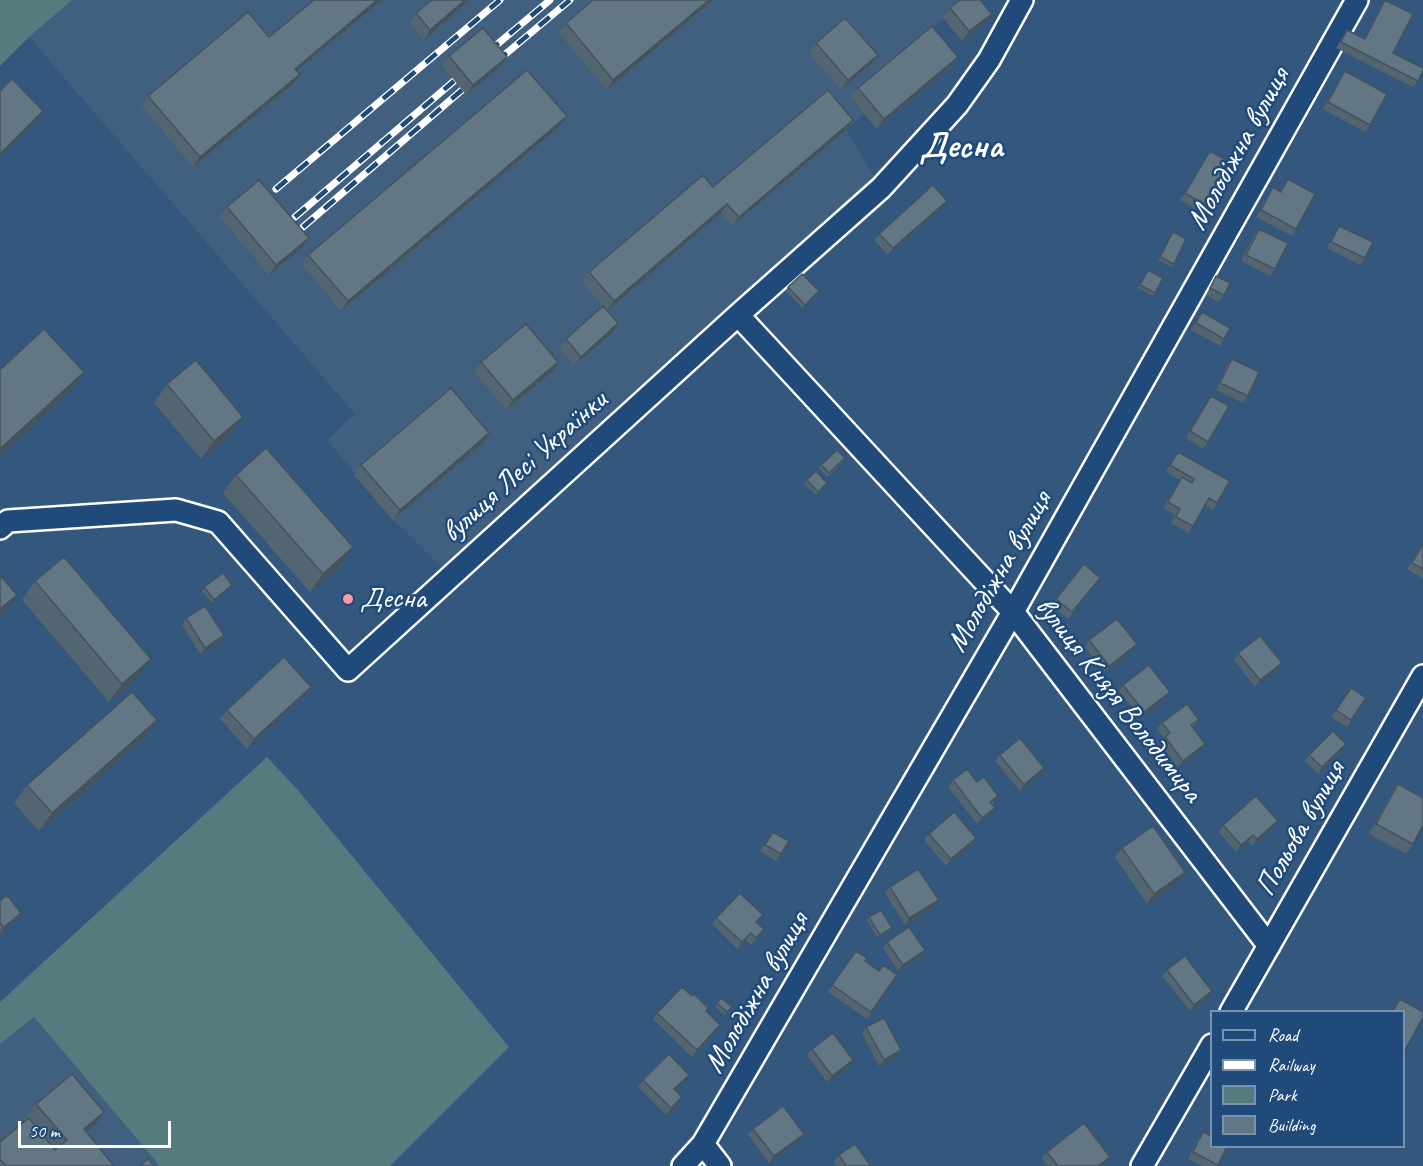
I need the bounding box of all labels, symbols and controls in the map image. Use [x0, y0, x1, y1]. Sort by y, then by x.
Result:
street label: Молодіжна вулиця [1180, 62, 1298, 236]
district label: Десна [919, 126, 1003, 170]
street label: вулиця Лесі Українки [435, 383, 615, 551]
street label: Молодіжна вулиця [939, 485, 1061, 659]
place label: Десна [360, 581, 426, 617]
street label: вулиця Князя Володимира [1027, 590, 1209, 810]
marker: Десна [341, 592, 355, 606]
street label: Польова вулиця [1248, 755, 1354, 903]
street label: Молодіжна вулиця [696, 906, 818, 1080]
legend [1210, 1010, 1405, 1148]
text: Road [1268, 1024, 1298, 1046]
text: Railway [1268, 1054, 1315, 1076]
text: Park [1268, 1084, 1297, 1106]
scale bar [21, 1109, 174, 1147]
text: Building [1268, 1114, 1315, 1136]
text: 50 m [29, 1120, 60, 1142]

